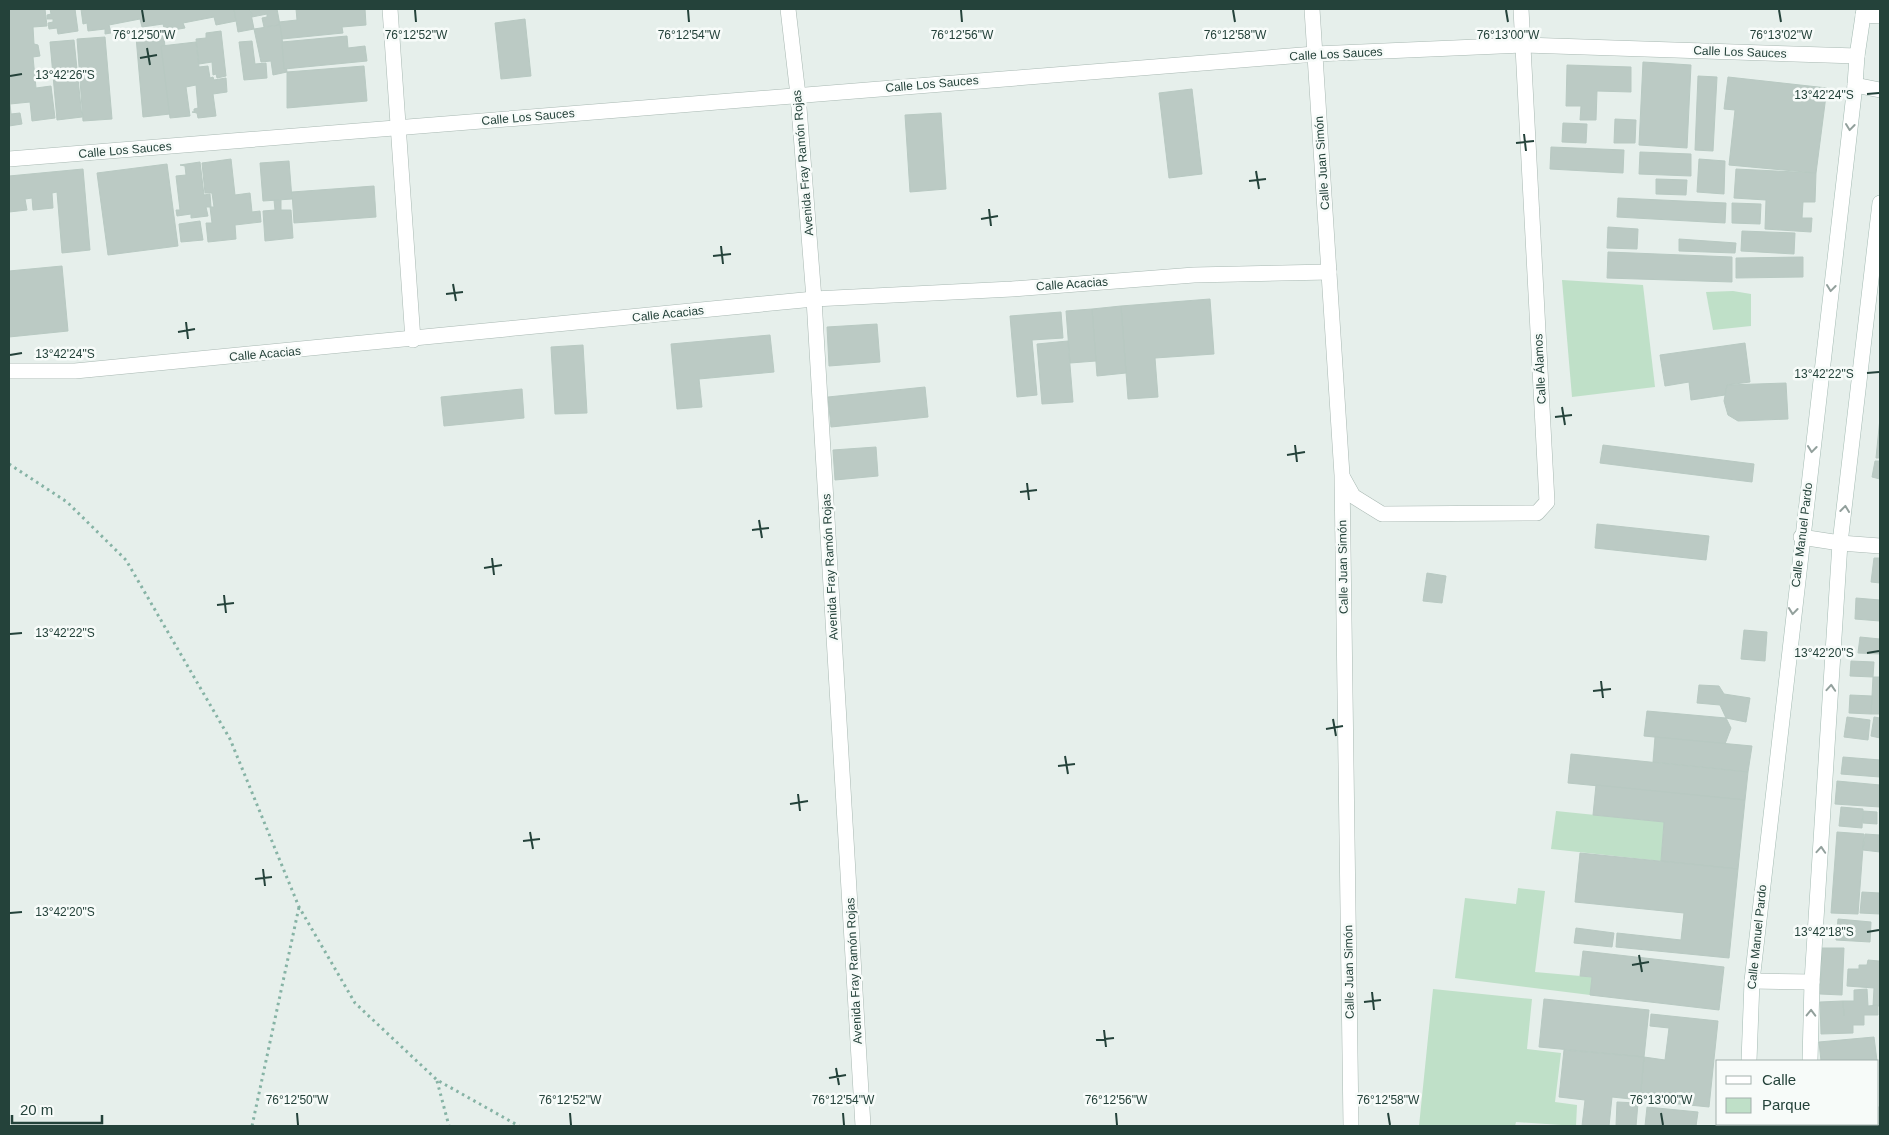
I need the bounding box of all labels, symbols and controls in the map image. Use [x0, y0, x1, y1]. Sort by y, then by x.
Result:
text: 76°12'50"W [113, 28, 176, 42]
text: 76°12'52"W [385, 28, 448, 42]
text: 76°12'54"W [658, 28, 721, 42]
text: 76°12'56"W [931, 28, 994, 42]
text: 76°12'58"W [1204, 28, 1267, 42]
text: 76°13'00"W [1477, 28, 1540, 42]
text: 76°13'02"W [1750, 28, 1813, 42]
street label: Calle Los Sauces [1693, 43, 1787, 61]
street label: Calle Los Sauces [1289, 45, 1383, 63]
text: 13°42'26"S [35, 68, 95, 82]
street label: Calle Los Sauces [885, 73, 979, 95]
text: 13°42'24"S [1794, 88, 1854, 102]
street label: Avenida Fray Ramón Rojas [790, 89, 816, 237]
street label: Calle Los Sauces [481, 106, 575, 128]
street label: Calle Juan Simón [1312, 116, 1332, 210]
one-way arrow [1845, 123, 1856, 131]
street label: Calle Los Sauces [78, 139, 172, 161]
street label: Calle Acacias [1036, 275, 1108, 293]
one-way arrow [1826, 284, 1837, 292]
street label: Calle Acacias [631, 303, 705, 325]
street label: Calle Álamos [1530, 333, 1549, 405]
street label: Calle Acacias [229, 344, 301, 364]
text: 13°42'24"S [35, 347, 95, 361]
text: 13°42'22"S [1794, 367, 1854, 381]
one-way arrow [1807, 445, 1817, 454]
street label: Calle Manuel Pardo [1789, 482, 1815, 588]
street label: Avenida Fray Ramón Rojas [819, 493, 841, 641]
one-way arrow [1839, 504, 1850, 512]
street label: Calle Juan Simón [1335, 520, 1351, 614]
one-way arrow [1788, 607, 1799, 615]
text: 13°42'22"S [35, 626, 95, 640]
text: 13°42'20"S [1794, 646, 1854, 660]
one-way arrow [1826, 684, 1837, 692]
one-way arrow [1815, 846, 1826, 854]
street label: Calle Manuel Pardo [1745, 884, 1770, 990]
street label: Avenida Fray Ramón Rojas [843, 897, 865, 1045]
text: 13°42'20"S [35, 905, 95, 919]
street label: Calle Juan Simón [1341, 925, 1357, 1019]
text: 13°42'18"S [1794, 925, 1854, 939]
one-way arrow [1806, 1008, 1817, 1016]
legend [1716, 1060, 1879, 1125]
text: Calle [1762, 1071, 1796, 1088]
scale bar [12, 1092, 102, 1124]
text: 76°12'50"W [266, 1093, 329, 1107]
text: 76°12'52"W [539, 1093, 602, 1107]
text: 76°12'54"W [812, 1093, 875, 1107]
text: 76°12'56"W [1085, 1093, 1148, 1107]
text: 76°12'58"W [1357, 1093, 1420, 1107]
text: 76°13'00"W [1630, 1093, 1693, 1107]
text: Parque [1762, 1096, 1810, 1113]
text: 20 m [20, 1101, 53, 1118]

